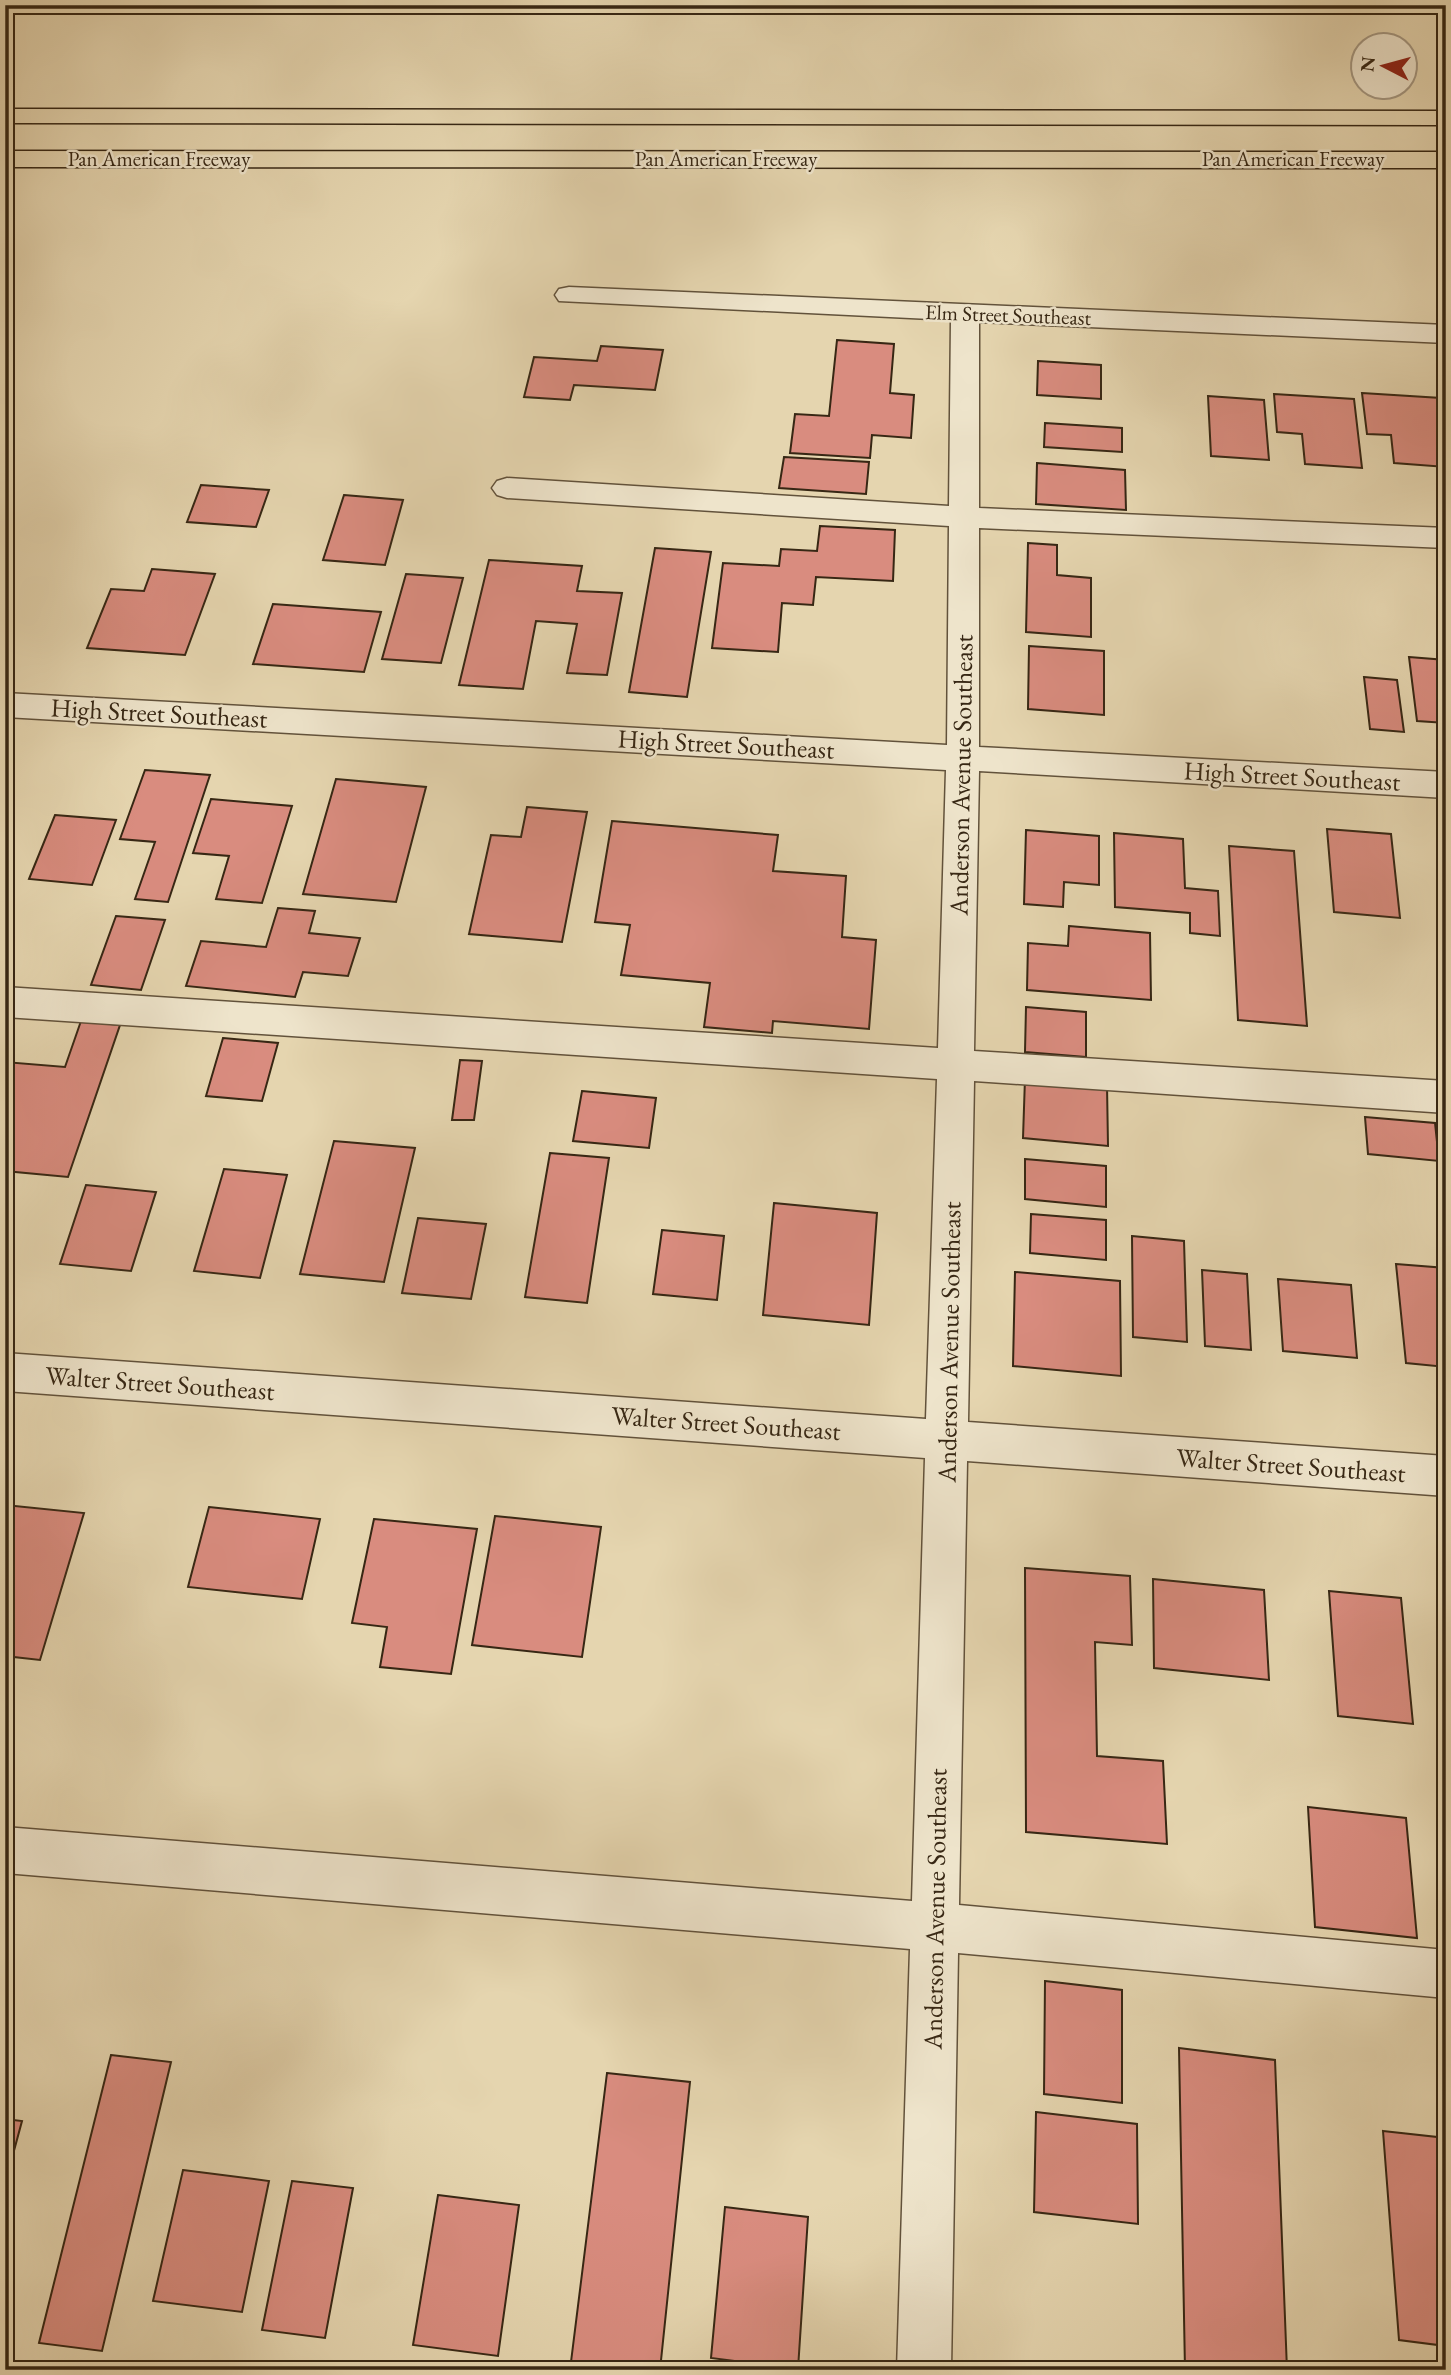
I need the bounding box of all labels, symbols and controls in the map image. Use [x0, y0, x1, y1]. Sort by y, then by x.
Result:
north arrow [1350, 32, 1420, 102]
text: N [1354, 55, 1381, 73]
street label: Pan American Freeway [68, 145, 251, 172]
street label: Pan American Freeway [635, 145, 818, 172]
street label: Pan American Freeway [1202, 145, 1385, 172]
street label: Elm Street Southeast [924, 298, 1092, 331]
street label: Anderson Avenue Southeast [942, 634, 980, 917]
street label: High Street Southeast [50, 690, 268, 736]
street label: High Street Southeast [617, 721, 835, 767]
street label: High Street Southeast [1183, 753, 1401, 799]
street label: Anderson Avenue Southeast [930, 1201, 968, 1484]
street label: Walter Street Southeast [44, 1358, 276, 1408]
street label: Walter Street Southeast [610, 1398, 842, 1448]
street label: Walter Street Southeast [1175, 1440, 1407, 1490]
street label: Anderson Avenue Southeast [916, 1768, 954, 2051]

